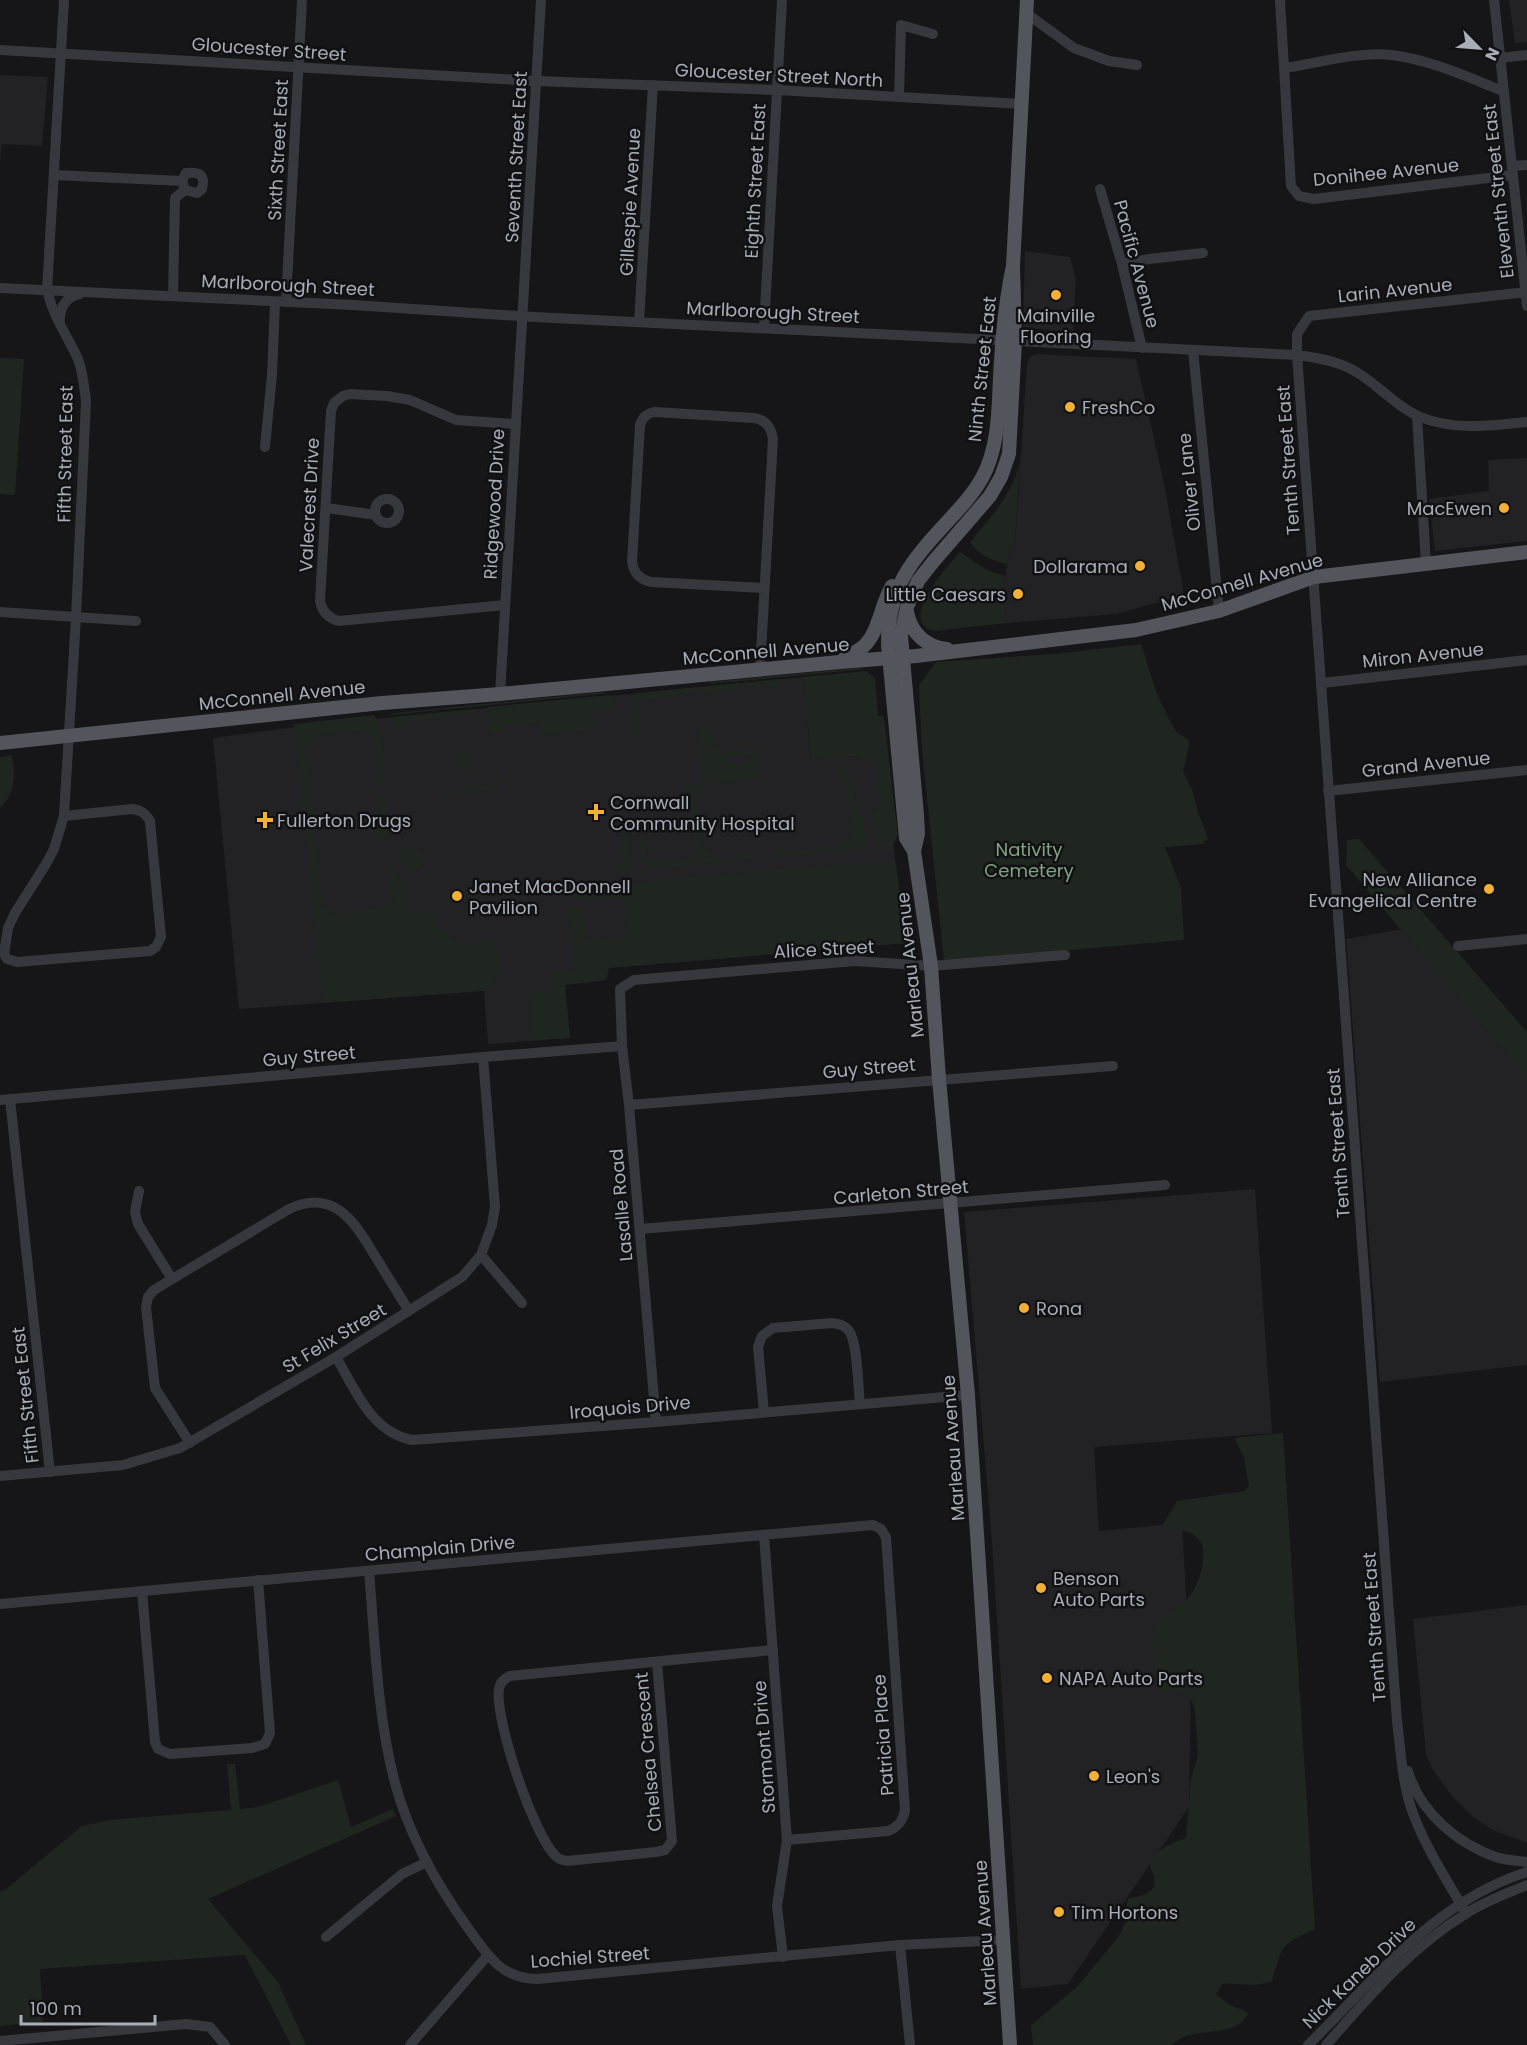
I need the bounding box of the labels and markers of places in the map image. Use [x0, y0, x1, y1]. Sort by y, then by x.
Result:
marker: Mainville Flooring [1049, 288, 1063, 302]
place label: Mainville Flooring [1017, 303, 1095, 349]
place label: FreshCo [1082, 395, 1155, 420]
marker: FreshCo [1063, 400, 1077, 414]
place label: MacEwen [1407, 496, 1492, 521]
marker: MacEwen [1497, 501, 1511, 515]
place label: Dollarama [1033, 554, 1128, 579]
marker: Dollarama [1133, 559, 1147, 573]
place label: Little Caesars [885, 582, 1006, 607]
marker: Little Caesars [1011, 587, 1025, 601]
place label: Cornwall Community Hospital [610, 790, 795, 836]
marker: Cornwall Community Hospital [587, 803, 605, 821]
place label: Fullerton Drugs [277, 808, 411, 833]
marker: Fullerton Drugs [258, 813, 272, 827]
place label: New Alliance Evangelical Centre [1308, 867, 1477, 913]
place label: Janet MacDonnell Pavilion [469, 874, 631, 920]
marker: New Alliance Evangelical Centre [1482, 882, 1496, 896]
marker: Janet MacDonnell Pavilion [450, 889, 464, 903]
place label: Rona [1036, 1296, 1082, 1321]
marker: Rona [1017, 1301, 1031, 1315]
place label: Benson Auto Parts [1053, 1566, 1145, 1612]
marker: Benson Auto Parts [1034, 1581, 1048, 1595]
place label: NAPA Auto Parts [1059, 1666, 1203, 1691]
marker: NAPA Auto Parts [1040, 1671, 1054, 1685]
place label: Leon's [1106, 1764, 1160, 1789]
marker: Leon's [1087, 1769, 1101, 1783]
place label: Tim Hortons [1071, 1900, 1178, 1925]
marker: Tim Hortons [1052, 1905, 1066, 1919]

